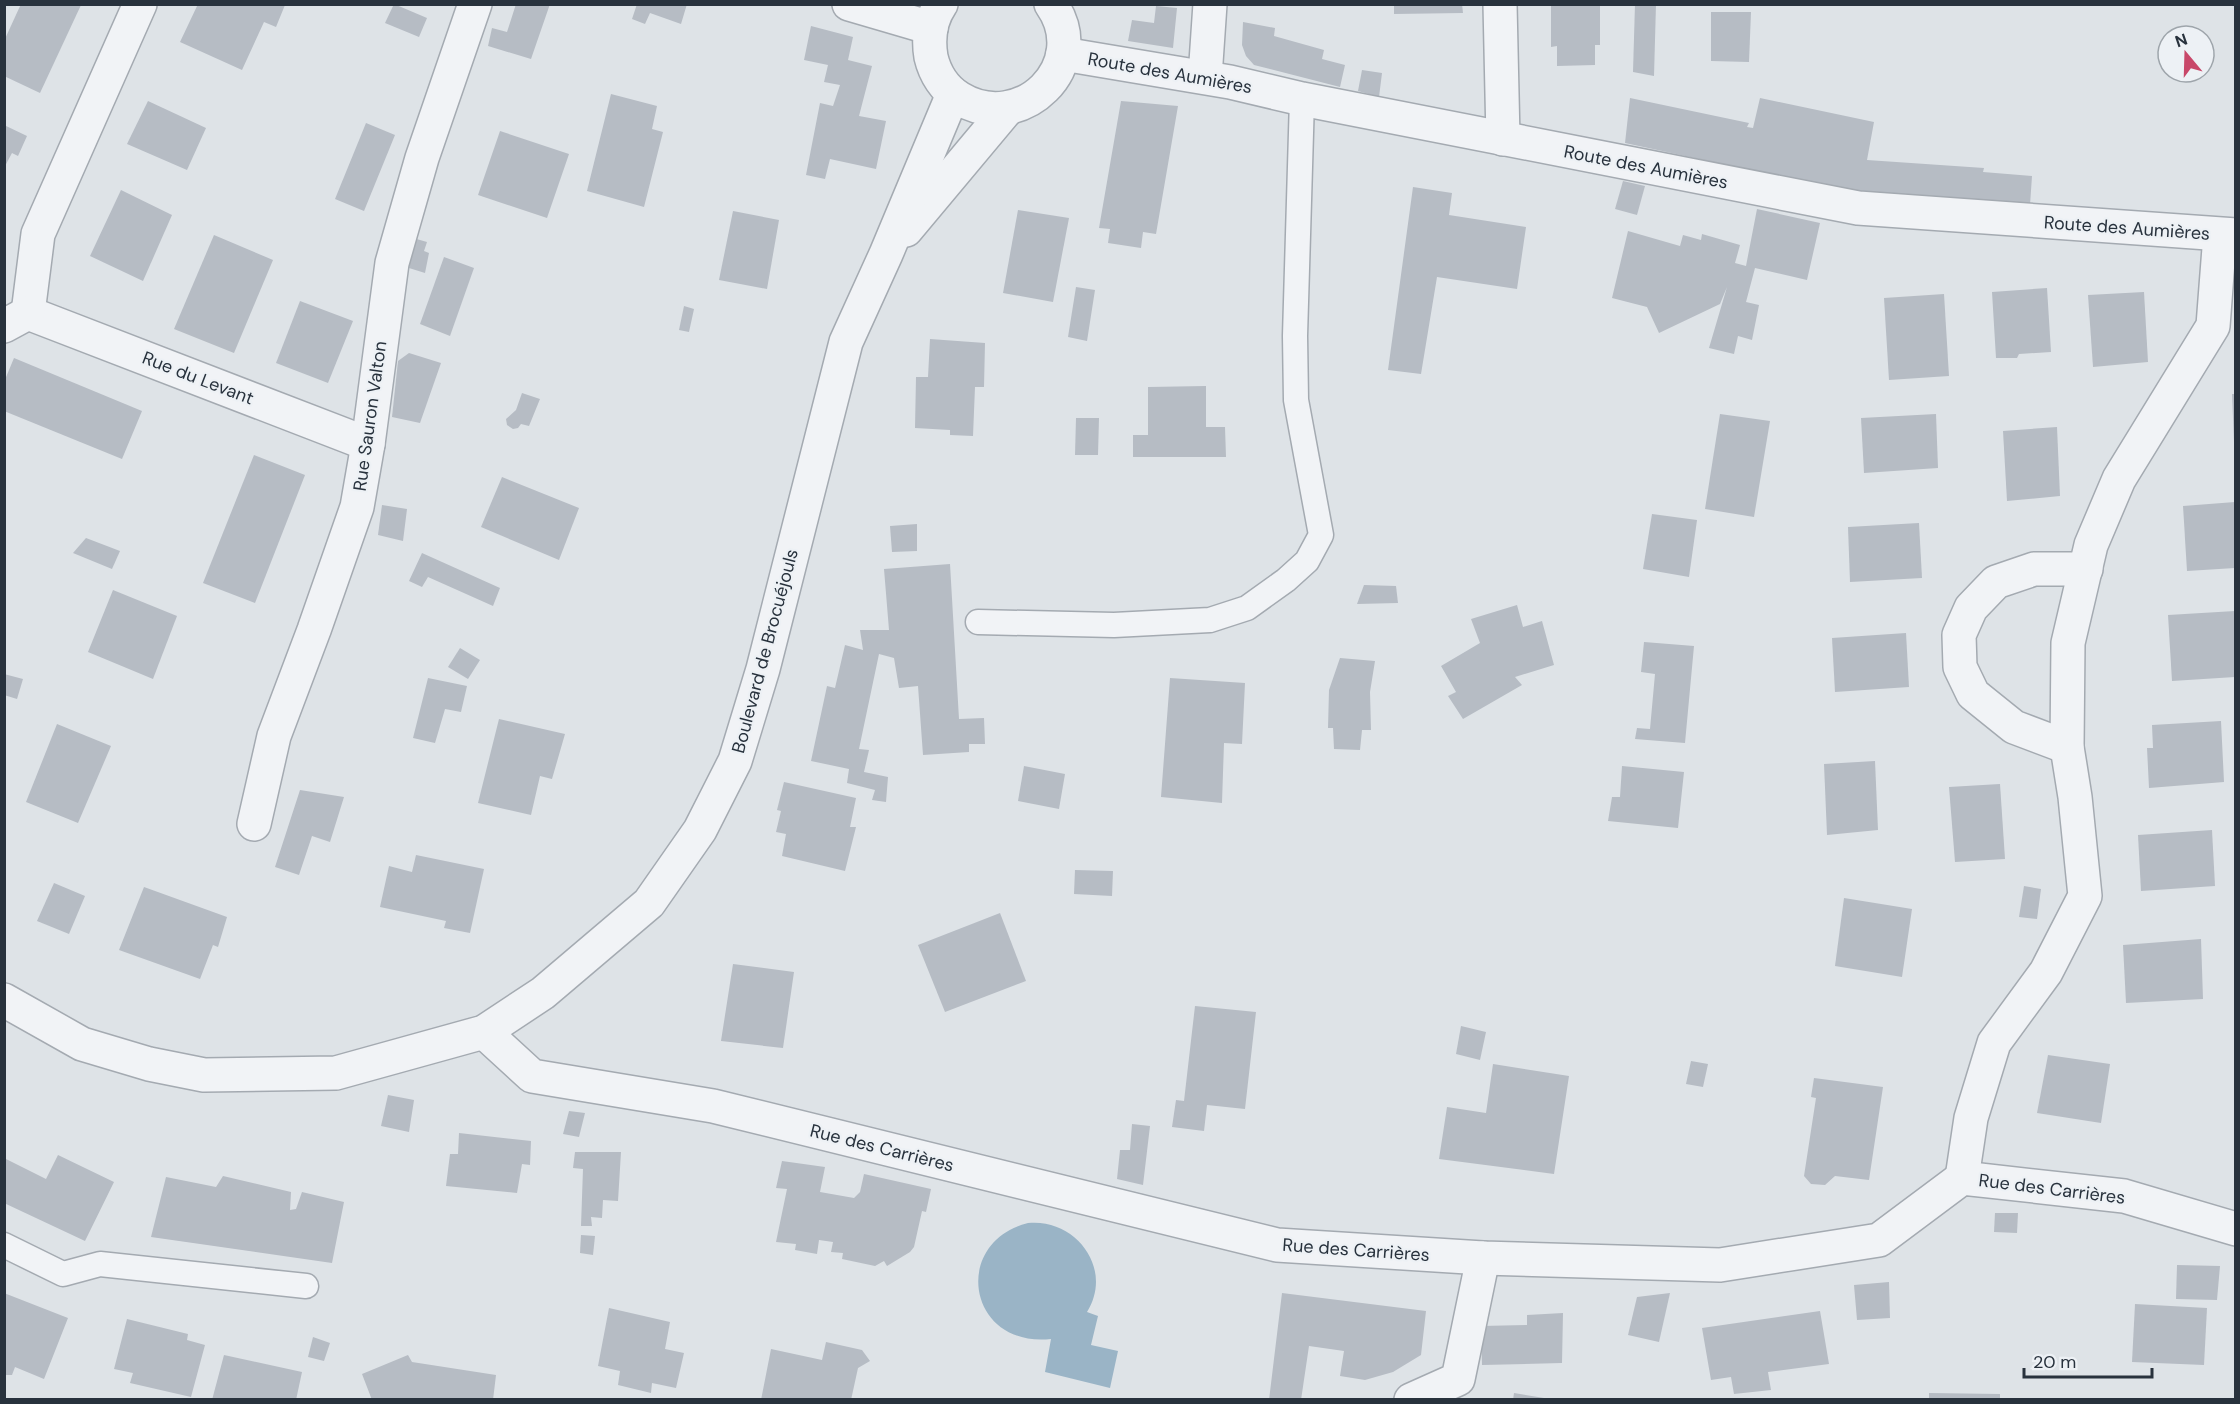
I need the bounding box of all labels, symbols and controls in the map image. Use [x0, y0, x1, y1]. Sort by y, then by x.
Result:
north arrow [2156, 24, 2216, 84]
text: N [2172, 28, 2190, 52]
street label: Route des Aumières [1086, 47, 1254, 99]
street label: Route des Aumières [1562, 139, 1730, 195]
street label: Route des Aumières [2043, 210, 2211, 246]
street label: Rue Sauron Valton [348, 339, 392, 493]
street label: Rue du Levant [139, 346, 257, 410]
street label: Boulevard de Brocuéjouls [726, 546, 804, 756]
street label: Rue des Carrières [808, 1119, 956, 1177]
street label: Rue des Carrières [1977, 1168, 2127, 1210]
street label: Rue des Carrières [1282, 1233, 1430, 1267]
scale bar [2024, 1341, 2152, 1379]
text: 20 m [2033, 1350, 2076, 1374]

